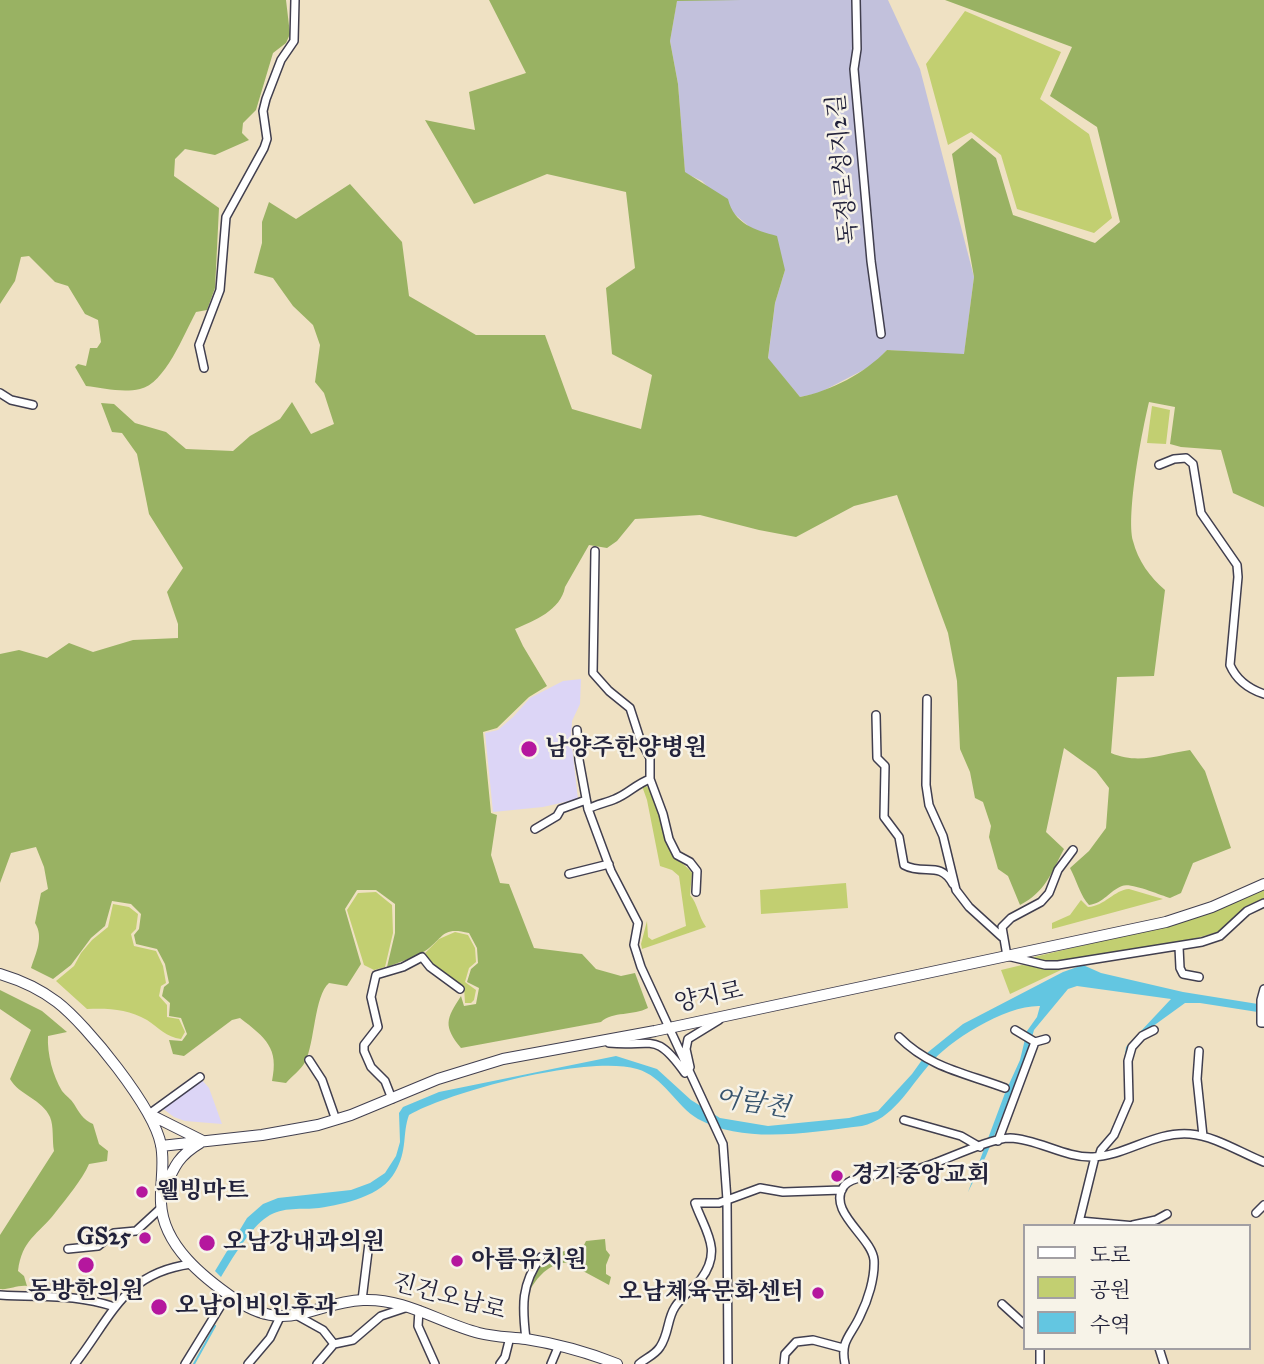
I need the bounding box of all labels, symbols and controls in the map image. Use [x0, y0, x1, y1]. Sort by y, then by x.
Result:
street label: 독정로성지2길 [823, 93, 865, 245]
place label: 남양주한양병원 [545, 735, 707, 763]
marker: 남양주한양병원 [519, 739, 539, 759]
street label: 양지로 [672, 977, 746, 1019]
water label: 어람천 [712, 1083, 792, 1125]
place label: 경기중앙교회 [851, 1162, 990, 1190]
marker: 경기중앙교회 [829, 1168, 845, 1184]
place label: 웰빙마트 [156, 1178, 249, 1206]
marker: 웰빙마트 [134, 1184, 150, 1200]
place label: GS25 [77, 1224, 131, 1252]
legend [1023, 1224, 1250, 1350]
place label: 오남강내과의원 [223, 1229, 385, 1257]
marker: GS25 [137, 1230, 153, 1246]
marker: 오남강내과의원 [197, 1233, 217, 1253]
text: 도로 [1090, 1242, 1131, 1268]
place label: 아름유치원 [471, 1247, 587, 1275]
marker: 아름유치원 [449, 1253, 465, 1269]
marker: 동방한의원 [76, 1255, 96, 1275]
street label: 진건오남로 [389, 1269, 509, 1327]
text: 공원 [1090, 1277, 1131, 1303]
place label: 동방한의원 [28, 1278, 144, 1306]
place label: 오남쳬육문화센터 [619, 1279, 804, 1307]
marker: 오남쳬육문화센터 [810, 1285, 826, 1301]
place label: 오남이비인후과 [175, 1293, 337, 1321]
marker: 오남이비인후과 [149, 1297, 169, 1317]
text: 수역 [1090, 1312, 1131, 1338]

